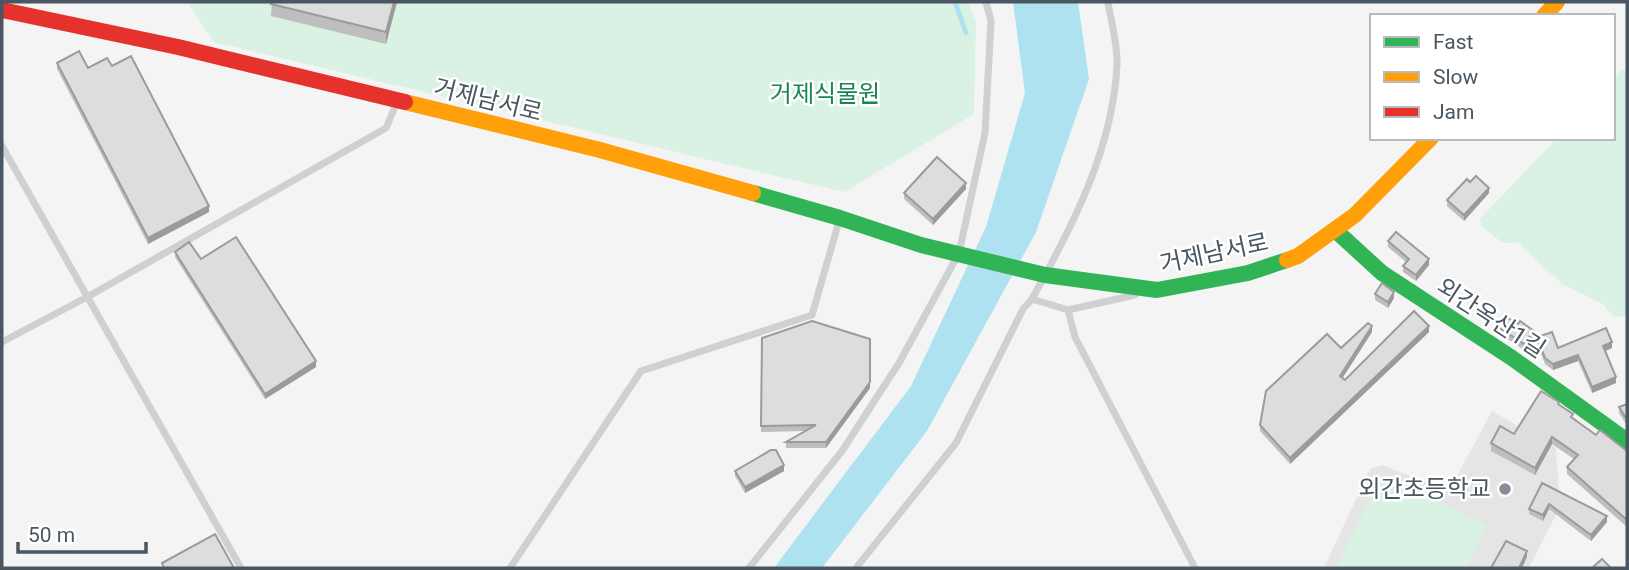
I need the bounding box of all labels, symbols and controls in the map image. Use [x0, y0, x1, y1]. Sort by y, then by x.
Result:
legend [1370, 14, 1615, 140]
text: Fast [1433, 30, 1474, 54]
text: Slow [1433, 65, 1479, 89]
street label: 거제남서로 [431, 73, 545, 127]
park label: 거제식물원 [770, 80, 880, 108]
text: Jam [1433, 100, 1474, 124]
street label: 거제남서로 [1157, 228, 1271, 278]
street label: 외간옥산1길 [1431, 273, 1551, 363]
place label: 외간초등학교 [1359, 475, 1491, 503]
marker: 외간초등학교 [1497, 481, 1513, 497]
scale bar [18, 510, 145, 554]
text: 50 m [28, 523, 75, 547]

